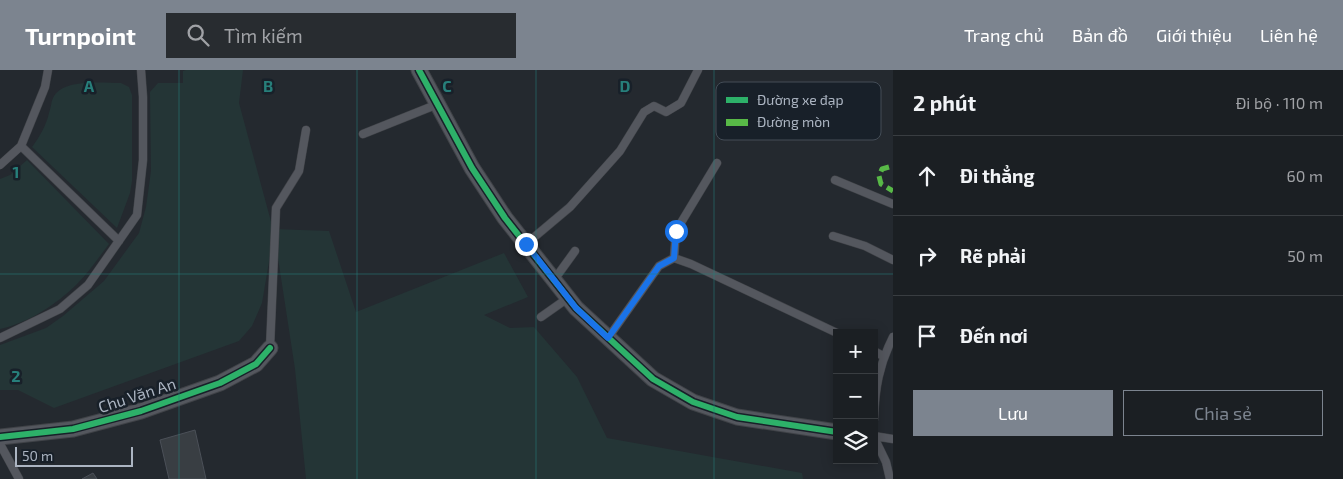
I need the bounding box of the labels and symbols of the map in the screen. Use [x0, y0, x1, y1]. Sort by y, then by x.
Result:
text: A [84, 76, 95, 95]
text: B [263, 76, 273, 95]
text: C [442, 76, 452, 95]
text: D [620, 76, 631, 95]
legend [716, 82, 881, 140]
text: Đường xe đạp [757, 91, 844, 108]
text: Đường mòn [757, 113, 830, 130]
text: 1 [13, 162, 19, 181]
route start [665, 220, 688, 243]
route end [515, 233, 538, 256]
text: 2 [11, 366, 21, 385]
street label: Chu Văn An [96, 373, 178, 416]
scale bar [15, 444, 132, 467]

